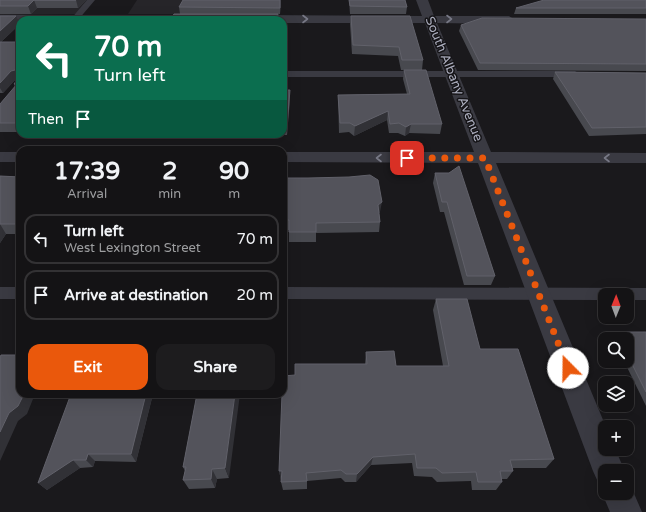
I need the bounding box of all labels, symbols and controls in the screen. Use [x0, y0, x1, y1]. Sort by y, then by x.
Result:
street label: South Albany Avenue [422, 14, 486, 144]
one-way arrow [302, 15, 308, 23]
one-way arrow [446, 15, 452, 23]
text: 70 m [94, 30, 162, 64]
icon: left [28, 32, 80, 84]
text: Turn left [94, 64, 166, 86]
icon: arrive [72, 108, 94, 130]
text: Then [28, 110, 64, 128]
pin [390, 141, 424, 175]
icon: arrive [396, 147, 418, 169]
one-way arrow [376, 154, 382, 162]
one-way arrow [604, 154, 610, 162]
text: 17:39 [54, 157, 120, 186]
text: 2 [162, 157, 177, 186]
text: 90 [219, 157, 249, 186]
text: Arrival [67, 186, 107, 202]
text: min [158, 186, 181, 202]
text: m [228, 186, 240, 202]
text: Turn left [64, 222, 124, 240]
icon: left [30, 228, 52, 250]
text: 70 m [236, 230, 273, 248]
text: West Lexington Street [64, 240, 201, 256]
icon: arrive [30, 284, 52, 306]
text: Arrive at destination [64, 286, 208, 304]
text: 20 m [236, 286, 273, 304]
north arrow [598, 288, 634, 324]
map controls [598, 288, 634, 500]
button: search [598, 332, 634, 368]
button: Exit [28, 344, 148, 390]
button: Share [156, 344, 275, 390]
position arrow [547, 347, 589, 389]
button: layers [598, 376, 634, 412]
button: + [598, 420, 634, 456]
button: − [598, 464, 634, 500]

